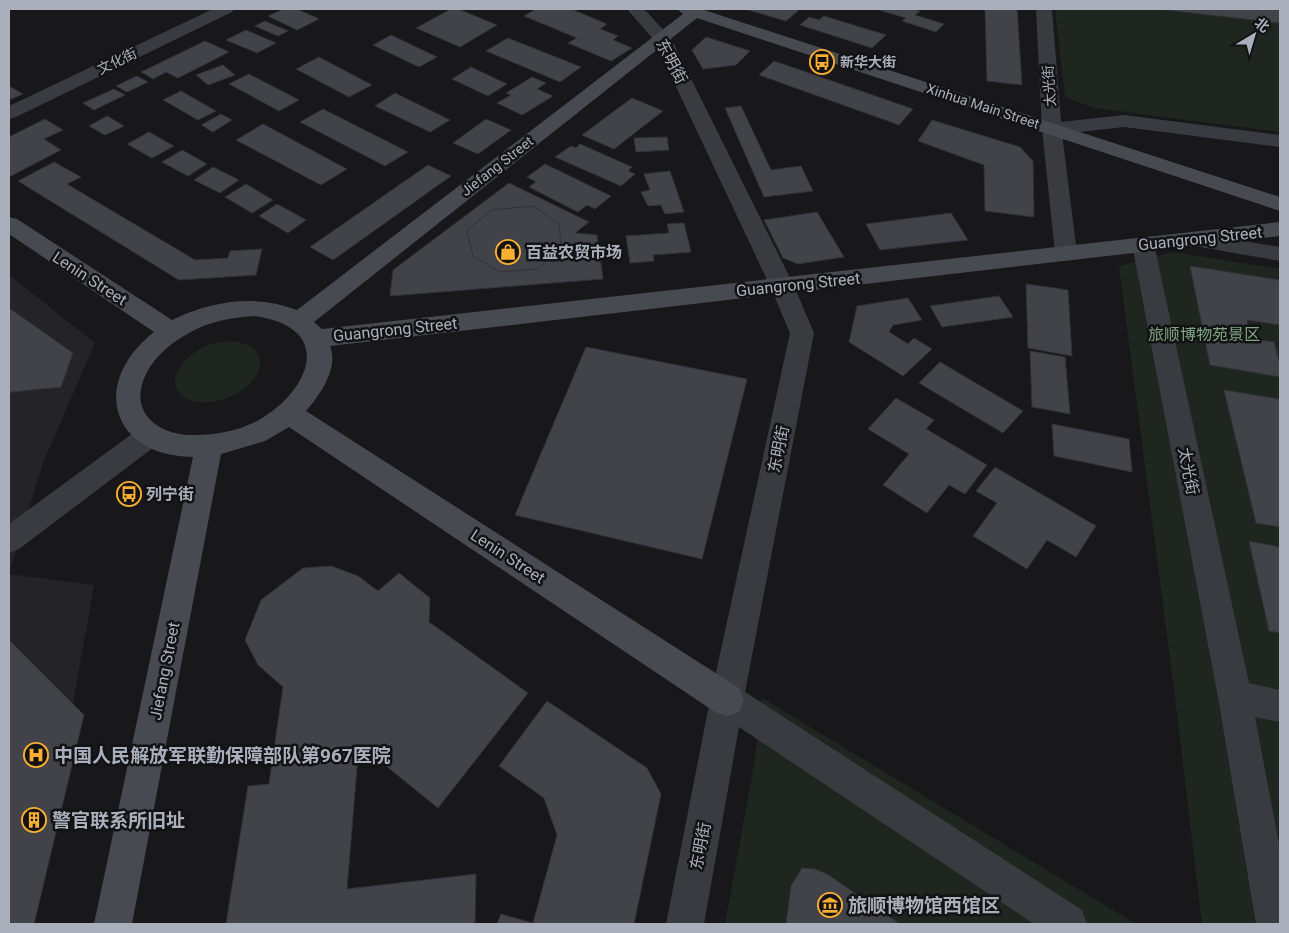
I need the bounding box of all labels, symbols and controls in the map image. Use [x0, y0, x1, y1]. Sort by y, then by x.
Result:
north arrow [1229, 10, 1279, 60]
text: 北 [1252, 14, 1272, 35]
street label: 东明街 [652, 36, 691, 87]
street label: 文化街 [95, 45, 139, 77]
bus stop icon: 新华大街 [809, 49, 835, 75]
place label: 新华大街 [840, 54, 896, 70]
street label: 太光街 [1040, 64, 1058, 108]
street label: Xinhua Main Street [925, 80, 1042, 132]
street label: Jiefang Street [458, 133, 537, 199]
street label: Guangrong Street [1137, 223, 1263, 254]
shop icon: 百益农贸市场 [495, 239, 521, 265]
place label: 百益农贸市场 [526, 243, 622, 262]
street label: Lenin Street [49, 247, 130, 309]
street label: Guangrong Street [735, 269, 861, 300]
street label: Guangrong Street [332, 314, 458, 345]
park label: 旅顺博物苑景区 [1148, 325, 1260, 344]
street label: 东明街 [764, 424, 793, 475]
street label: 太光街 [1175, 446, 1202, 496]
bus stop icon: 列宁街 [116, 481, 142, 507]
place label: 列宁街 [146, 485, 194, 504]
street label: Lenin Street [467, 525, 548, 587]
street label: Jiefang Street [146, 620, 183, 722]
hospital icon: 中国人民解放军联勤保障部队第967医院 [23, 742, 49, 768]
place label: 中国人民解放军联勤保障部队第967医院 [54, 744, 391, 767]
building icon: 警官联系所旧址 [21, 807, 47, 833]
place label: 警官联系所旧址 [52, 809, 185, 832]
street label: 东明街 [687, 821, 714, 871]
museum icon: 旅顺博物馆西馆区 [817, 892, 843, 918]
place label: 旅顺博物馆西馆区 [848, 894, 1000, 917]

